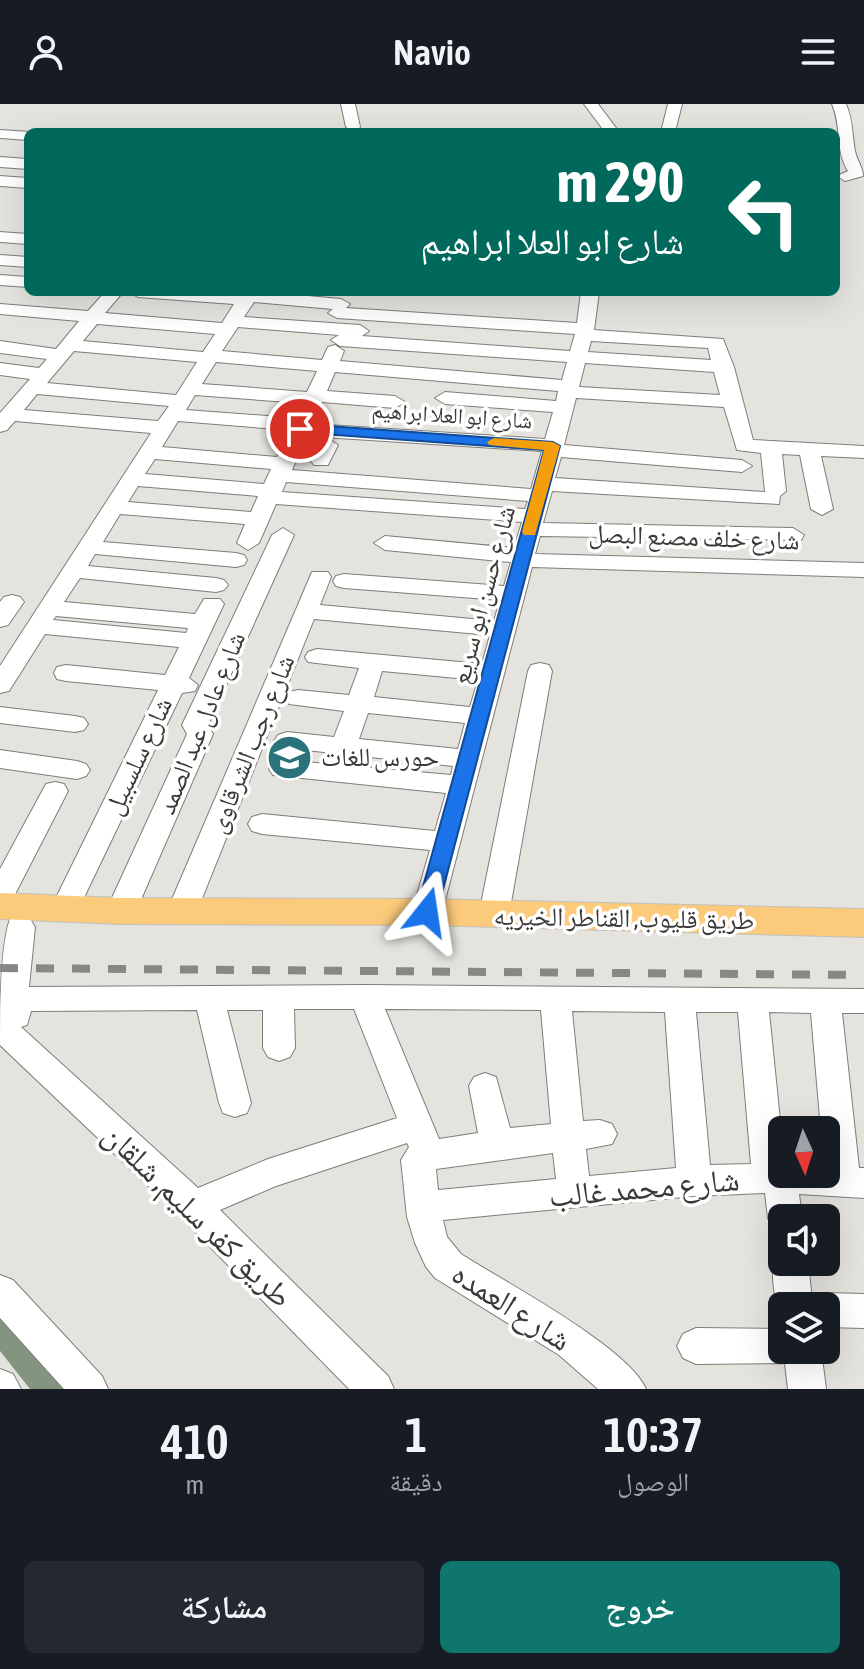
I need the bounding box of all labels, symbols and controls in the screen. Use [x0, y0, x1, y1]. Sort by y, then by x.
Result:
icon: person [24, 30, 68, 74]
icon: menu [796, 30, 840, 74]
text: Navio [393, 31, 471, 73]
text: 290 m [557, 150, 684, 214]
icon: left [712, 160, 816, 264]
text: شارع ابو العلا ابراهيم [421, 220, 684, 262]
pin [266, 395, 334, 463]
street label: شارع ابو العلا ابراهيم [371, 396, 533, 436]
icon: arrive [278, 407, 322, 451]
street label: شارع حسن ابو سريع [445, 502, 523, 688]
street label: شارع خلف مصنع البصل [588, 518, 800, 558]
street label: شارع عادل عبد الصمد [151, 627, 252, 819]
street label: شارع رجب الشرقاوى [202, 651, 301, 838]
street label: شارع سلسبيل [98, 693, 179, 820]
school or university icon: حورس للغات [266, 733, 314, 781]
place label: حورس للغات [321, 742, 439, 773]
position arrow [385, 870, 469, 954]
street label: طريق قليوب, القناطر الخيريه [493, 901, 755, 936]
street label: طريق كفر سليم, شلقان [94, 1115, 300, 1317]
north arrow [768, 1116, 840, 1188]
map controls [768, 1116, 840, 1364]
street label: شارع محمد غالب [547, 1160, 741, 1216]
button: sound [768, 1204, 840, 1276]
street label: شارع العمده [445, 1254, 578, 1360]
button: layers [768, 1292, 840, 1364]
text: 1 [405, 1407, 427, 1462]
text: 10:37 [603, 1407, 703, 1462]
text: 410 [161, 1414, 229, 1469]
text: دقيقة [390, 1467, 442, 1497]
text: الوصول [617, 1467, 689, 1497]
text: m [185, 1470, 204, 1500]
button: مشاركة [24, 1561, 424, 1653]
button: خروج [440, 1561, 840, 1653]

